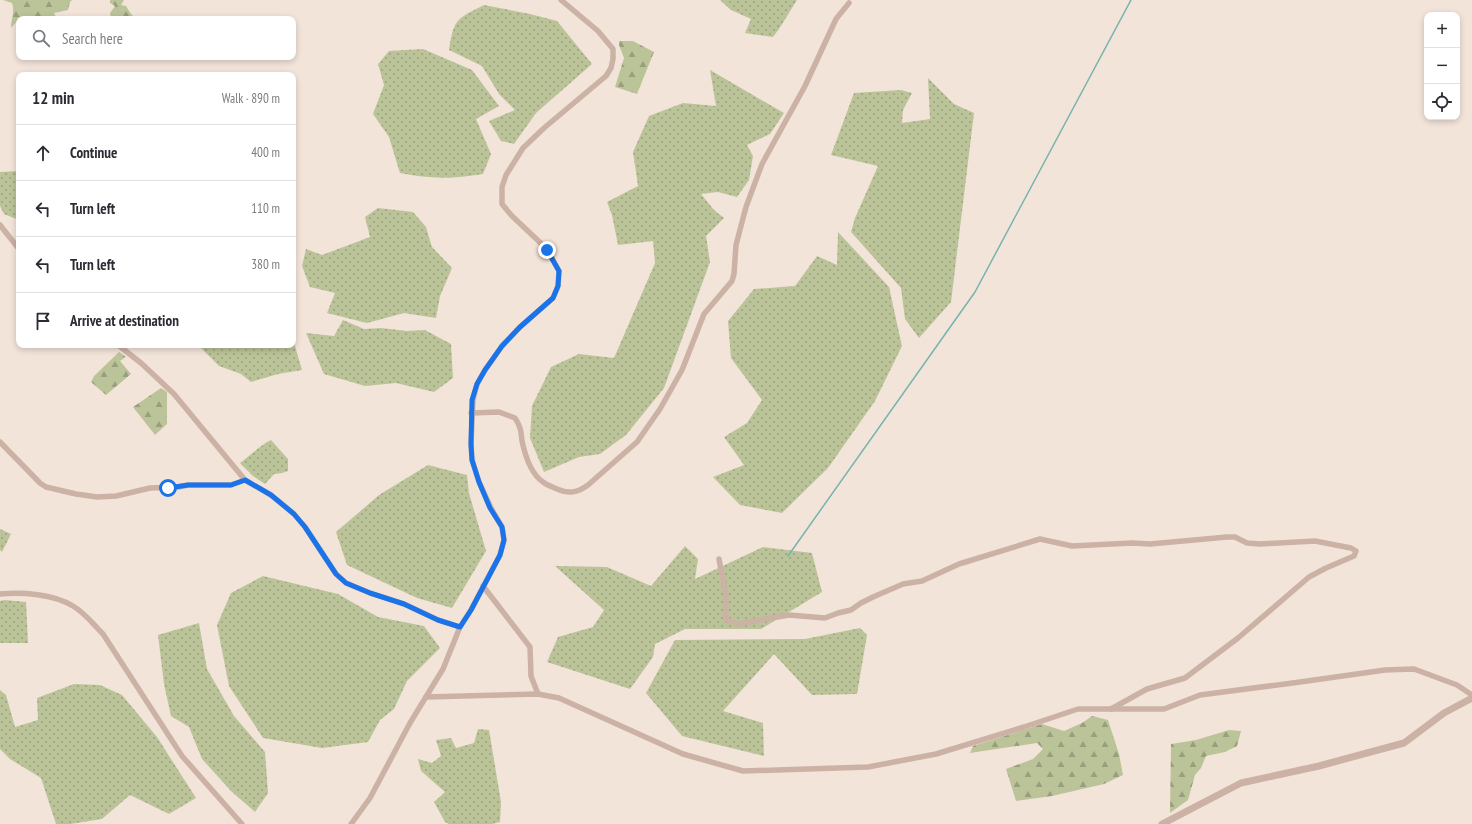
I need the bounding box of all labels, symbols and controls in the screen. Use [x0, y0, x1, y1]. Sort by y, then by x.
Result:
map controls [1424, 12, 1460, 120]
button: + [1424, 12, 1460, 48]
search box [16, 16, 296, 60]
icon: search [30, 27, 52, 49]
text: Search here [62, 29, 123, 48]
button: − [1424, 48, 1460, 84]
button: locate [1424, 84, 1460, 120]
text: 12 min [32, 87, 74, 109]
text: Walk · 890 m [222, 90, 280, 107]
icon: ahead [32, 142, 54, 164]
text: Continue [70, 143, 117, 162]
text: 400 m [251, 144, 280, 161]
icon: left [32, 198, 54, 220]
text: Turn left [70, 199, 115, 218]
text: 110 m [251, 200, 280, 217]
route end [538, 241, 556, 259]
icon: left [32, 254, 54, 276]
text: Turn left [70, 255, 115, 274]
text: 380 m [251, 256, 280, 273]
icon: arrive [32, 310, 54, 332]
text: Arrive at destination [70, 311, 179, 330]
route start [159, 479, 177, 497]

